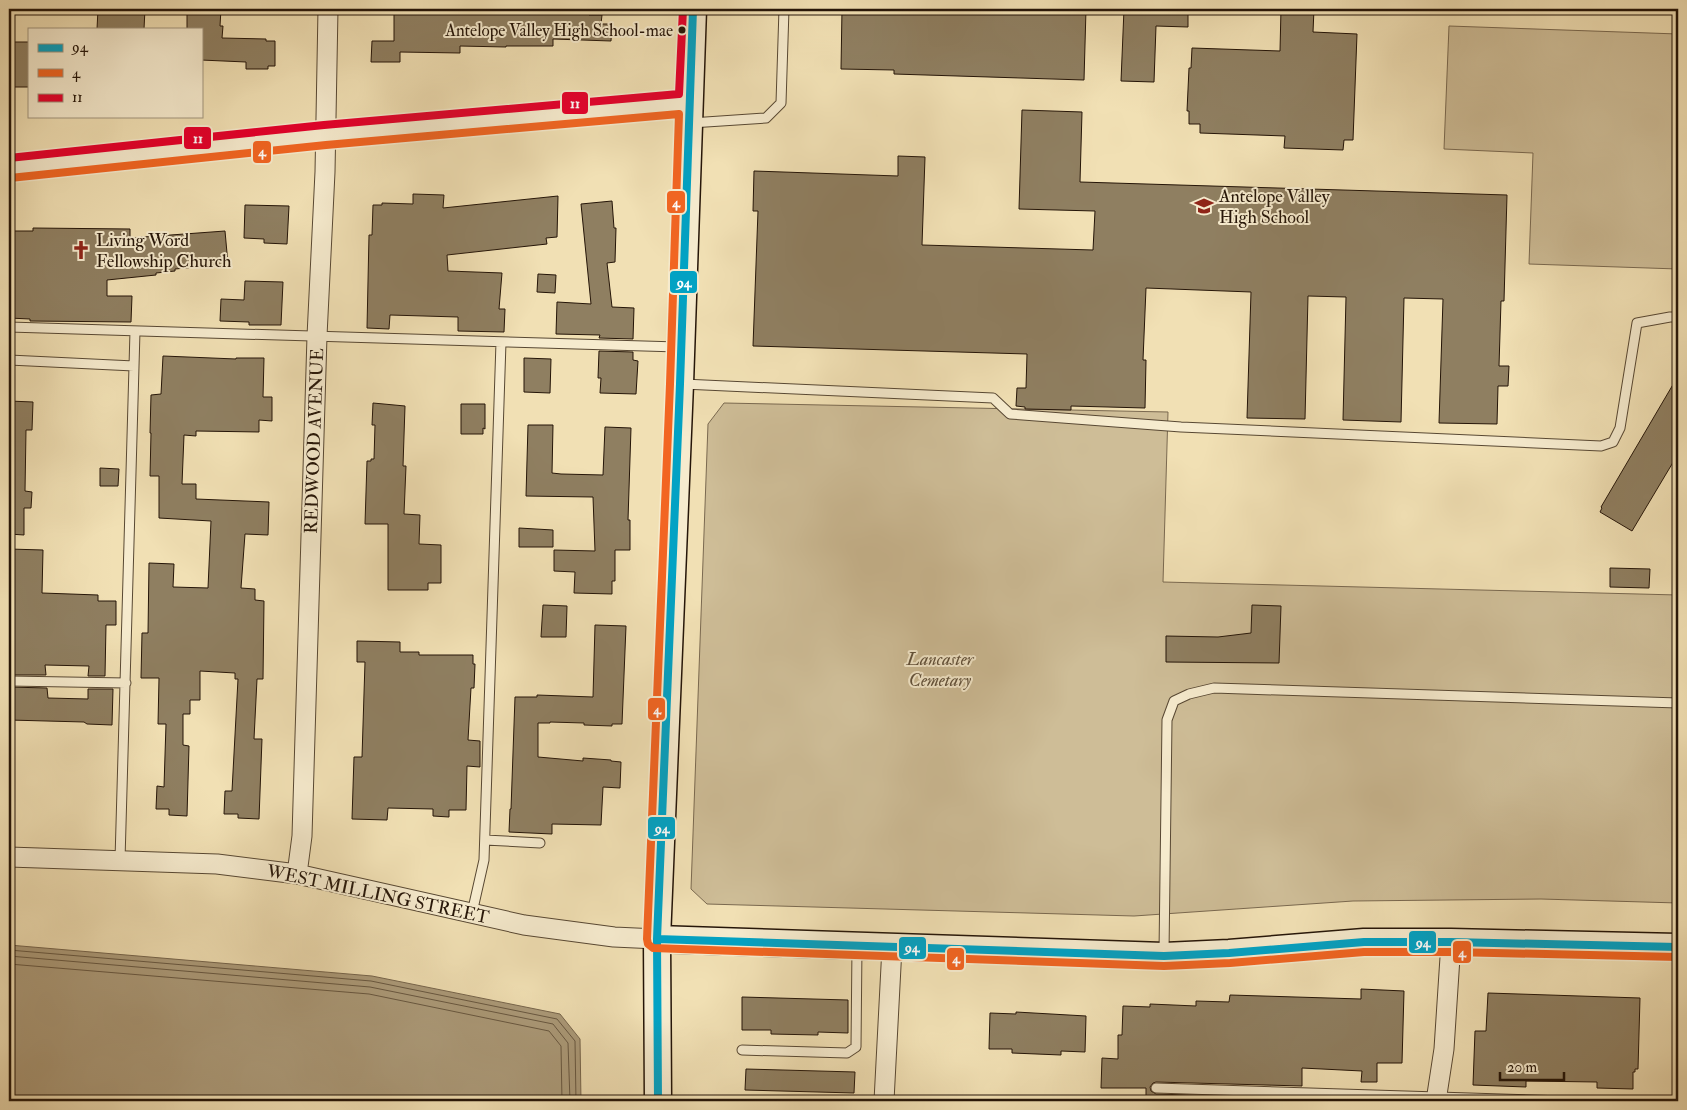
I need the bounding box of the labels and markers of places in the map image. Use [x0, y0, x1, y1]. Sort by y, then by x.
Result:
place label: Antelope Valley High School-mae [444, 20, 673, 42]
marker: Antelope Valley High School-mae [677, 25, 687, 35]
place label: Antelope Valley High School [1218, 185, 1331, 229]
school or university icon: Antelope Valley High School [1193, 195, 1215, 217]
place label: Living Word Fellowship Church [96, 229, 232, 273]
church icon: Living Word Fellowship Church [70, 239, 92, 261]

